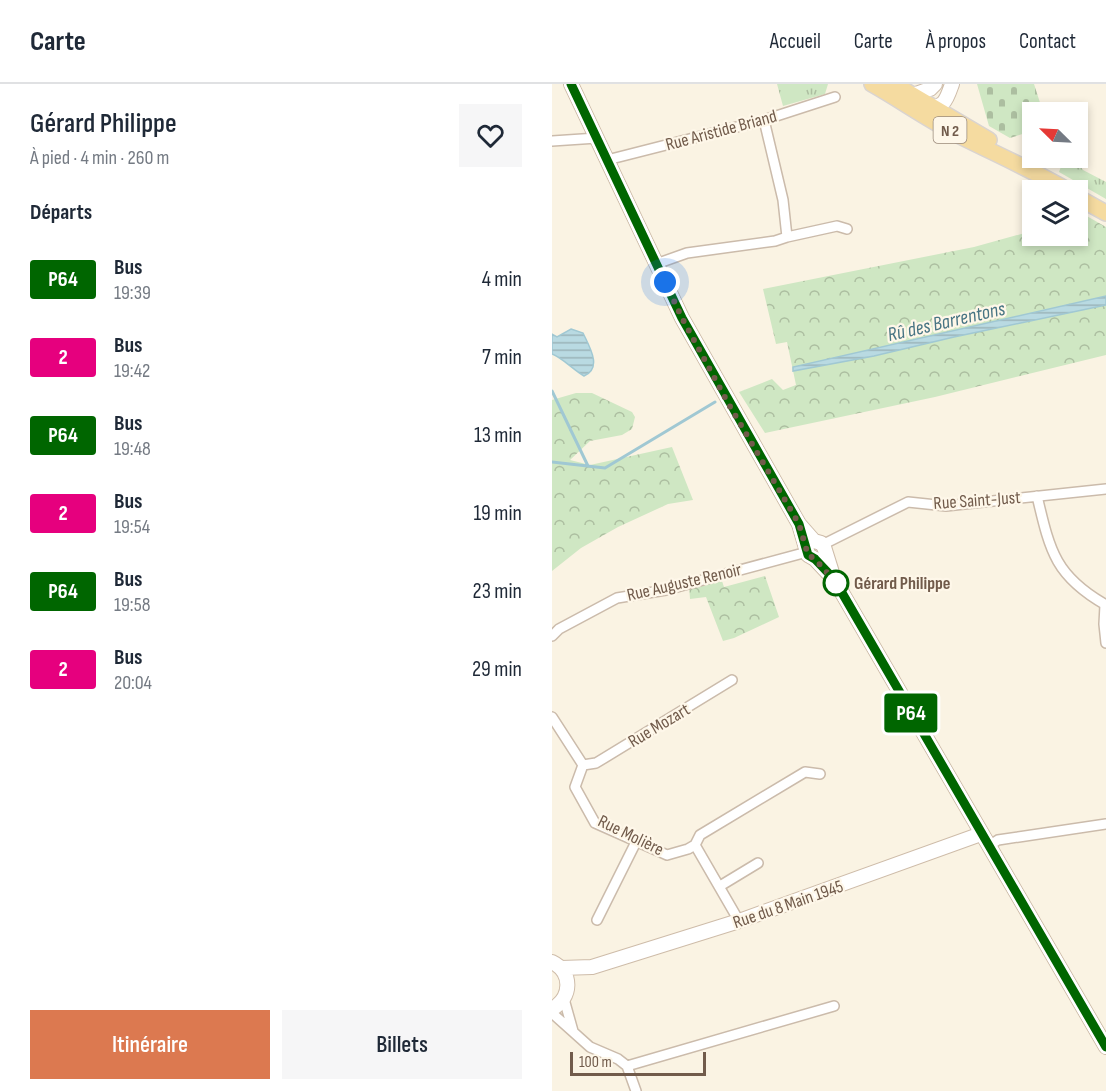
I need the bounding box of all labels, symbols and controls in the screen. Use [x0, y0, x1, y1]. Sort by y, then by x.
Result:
text: Carte [30, 25, 86, 58]
text: Accueil [770, 29, 821, 54]
text: Carte [854, 29, 893, 54]
text: À propos [926, 29, 986, 54]
text: Contact [1019, 29, 1076, 54]
north arrow [1022, 102, 1088, 168]
map controls [1022, 102, 1088, 246]
button: heart [459, 104, 522, 167]
street label: Rue Aristide Briand [663, 106, 779, 155]
text: Gérard Philippe [30, 107, 177, 140]
road number: N 2 [934, 117, 966, 143]
text: À pied · 4 min · 260 m [30, 146, 169, 170]
button: layers [1022, 180, 1088, 246]
text: Départs [30, 199, 92, 226]
text: Bus [114, 254, 143, 281]
text: 4 min [482, 266, 522, 293]
text: P64 [48, 267, 78, 292]
your location [650, 267, 680, 297]
text: 19:39 [114, 281, 151, 305]
water label: Rû des Barrentons [885, 297, 1007, 347]
text: Bus [114, 332, 143, 359]
text: 7 min [482, 344, 522, 371]
text: 2 [58, 345, 68, 370]
text: 19:42 [114, 359, 150, 383]
text: Bus [114, 410, 143, 437]
text: 13 min [474, 422, 522, 449]
text: P64 [48, 423, 78, 448]
text: 19:48 [114, 437, 151, 461]
street label: Rue Saint-Just [933, 487, 1022, 514]
text: Bus [114, 488, 143, 515]
text: 19 min [473, 500, 522, 527]
text: 2 [58, 501, 68, 526]
text: 19:54 [114, 515, 150, 539]
street label: Rue Auguste Renoir [625, 559, 743, 606]
text: Bus [114, 566, 143, 593]
marker: Gérard Philippe [823, 570, 849, 596]
place label: Gérard Philippe [854, 573, 950, 594]
text: 23 min [473, 578, 522, 605]
text: P64 [48, 579, 78, 604]
text: 19:58 [114, 593, 150, 617]
text: Bus [114, 644, 143, 671]
text: 29 min [472, 656, 522, 683]
text: 2 [58, 657, 68, 682]
text: 20:04 [114, 671, 152, 695]
line badge: P64 [876, 694, 946, 732]
street label: Rue Mozart [625, 699, 694, 752]
text: P64 [896, 701, 926, 726]
street label: Rue Molière [594, 811, 667, 860]
street label: Rue du 8 Main 1945 [730, 876, 846, 933]
button: Itinéraire [30, 1010, 270, 1079]
button: Billets [282, 1010, 522, 1079]
scale bar [570, 1049, 706, 1076]
text: 100 m [579, 1053, 612, 1072]

